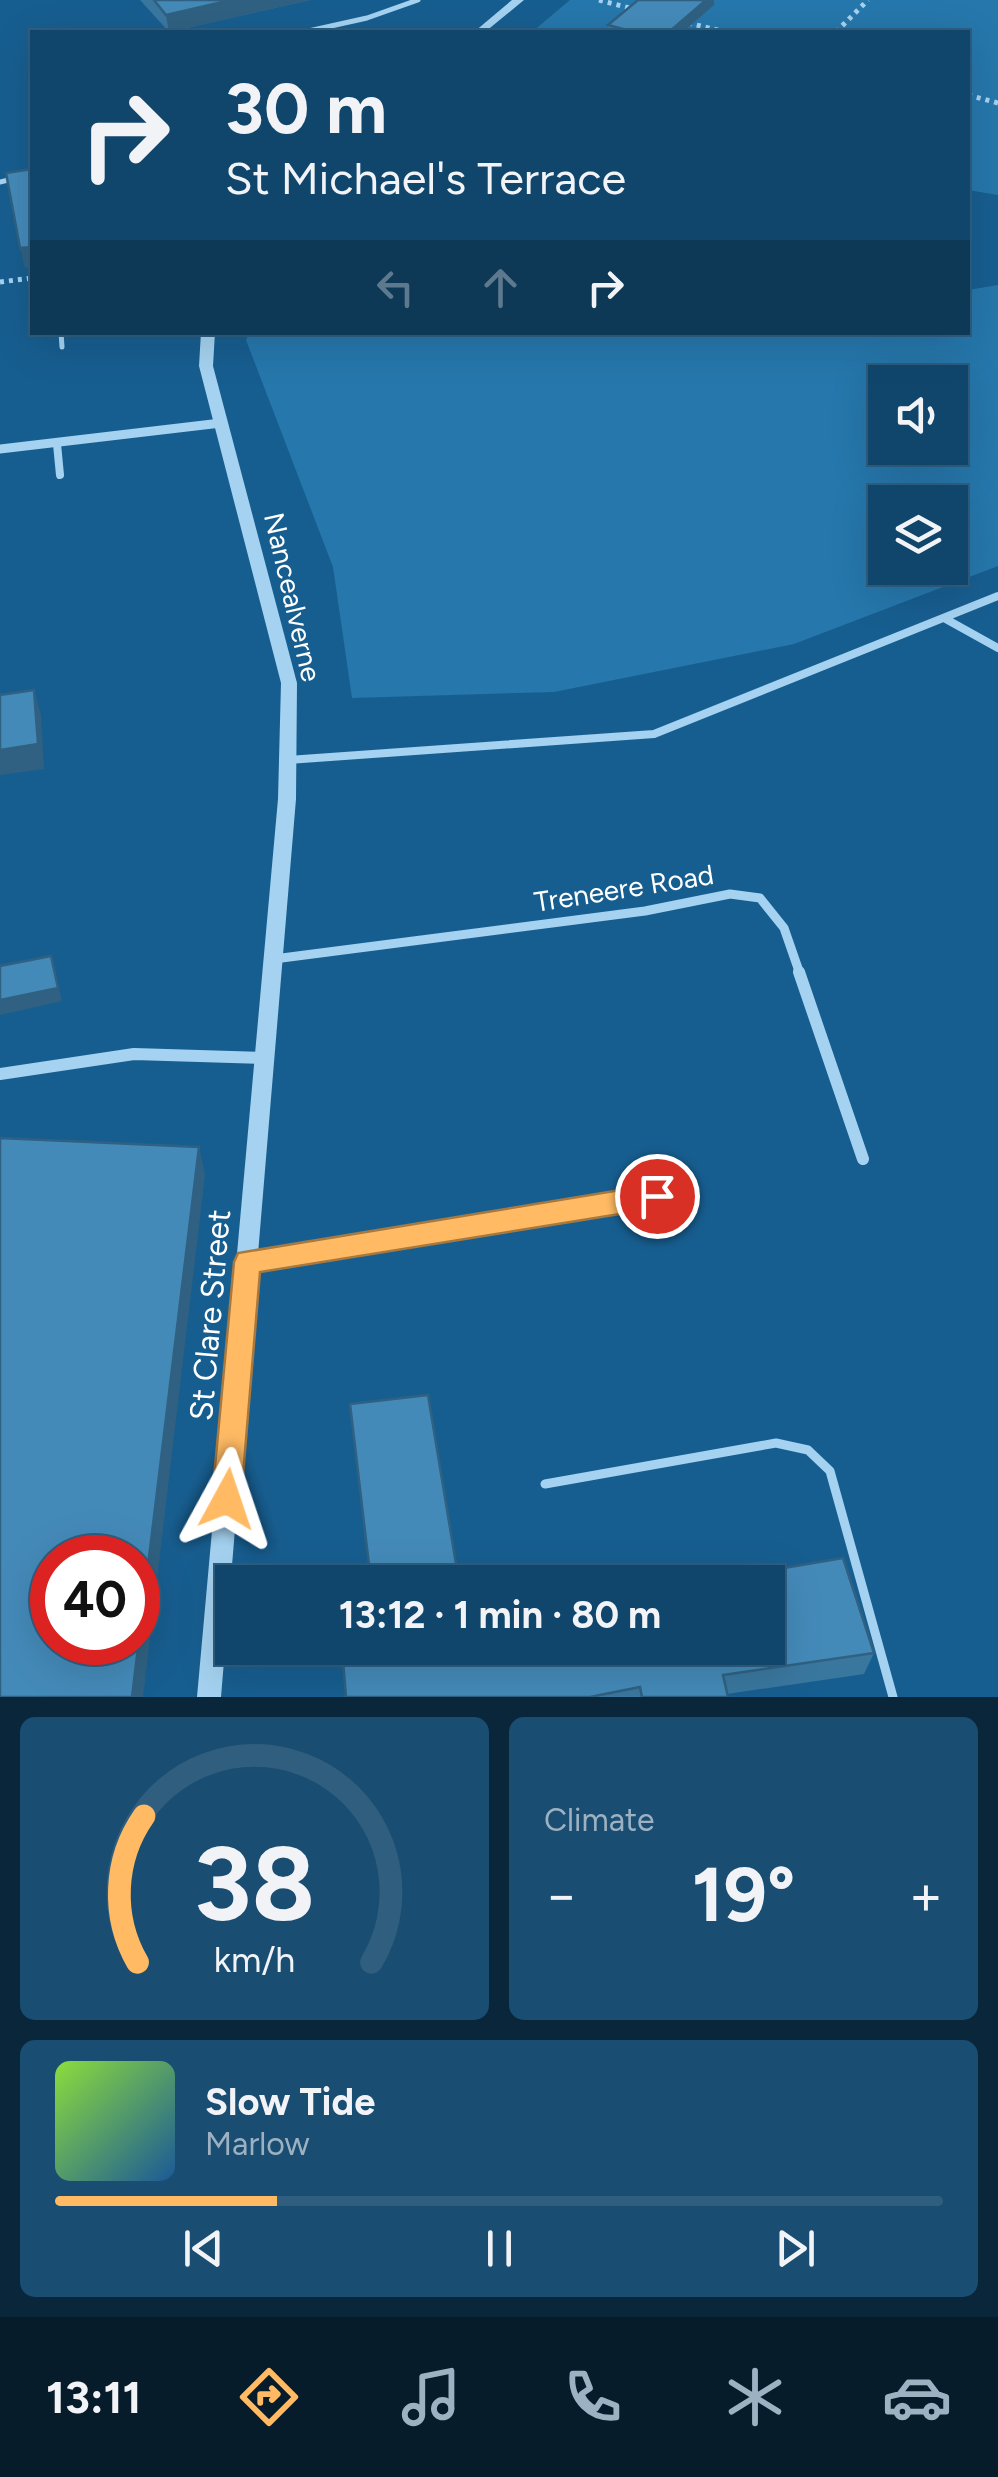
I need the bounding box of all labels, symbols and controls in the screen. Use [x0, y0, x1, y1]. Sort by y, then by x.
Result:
text: 30 m [225, 66, 387, 151]
icon: right [60, 70, 190, 200]
text: St Michael's Terrace [225, 151, 626, 205]
icon: left [368, 260, 423, 315]
icon: ahead [473, 260, 528, 315]
icon: right [578, 260, 633, 315]
map controls [868, 365, 968, 585]
button: sound [868, 365, 968, 465]
button: layers [868, 485, 968, 585]
street label: Nancealverne [257, 509, 329, 685]
street label: Treneere Road [532, 857, 716, 919]
pin [615, 1154, 700, 1239]
icon: arrive [630, 1169, 685, 1224]
street label: St Clare Street [182, 1208, 238, 1422]
position arrow [175, 1447, 279, 1551]
speed limit sign: 40 [30, 1535, 160, 1665]
text: 13:12 · 1 min · 80 m [339, 1592, 661, 1638]
text: Climate [544, 1801, 655, 1839]
text: 38 [194, 1821, 315, 1946]
text: 19° [692, 1850, 795, 1940]
text: − [544, 1862, 578, 1928]
text: + [909, 1862, 943, 1928]
text: km/h [214, 1938, 295, 1981]
text: Slow Tide [205, 2079, 375, 2125]
text: Marlow [205, 2125, 309, 2163]
icon: previous [176, 2221, 231, 2276]
icon: pause [472, 2221, 527, 2276]
icon: next [768, 2221, 823, 2276]
icon: directions [234, 2362, 304, 2432]
icon: music [396, 2362, 466, 2432]
icon: phone [558, 2362, 628, 2432]
icon: climate [720, 2362, 790, 2432]
icon: car [882, 2362, 952, 2432]
text: 13:11 [46, 2370, 142, 2424]

